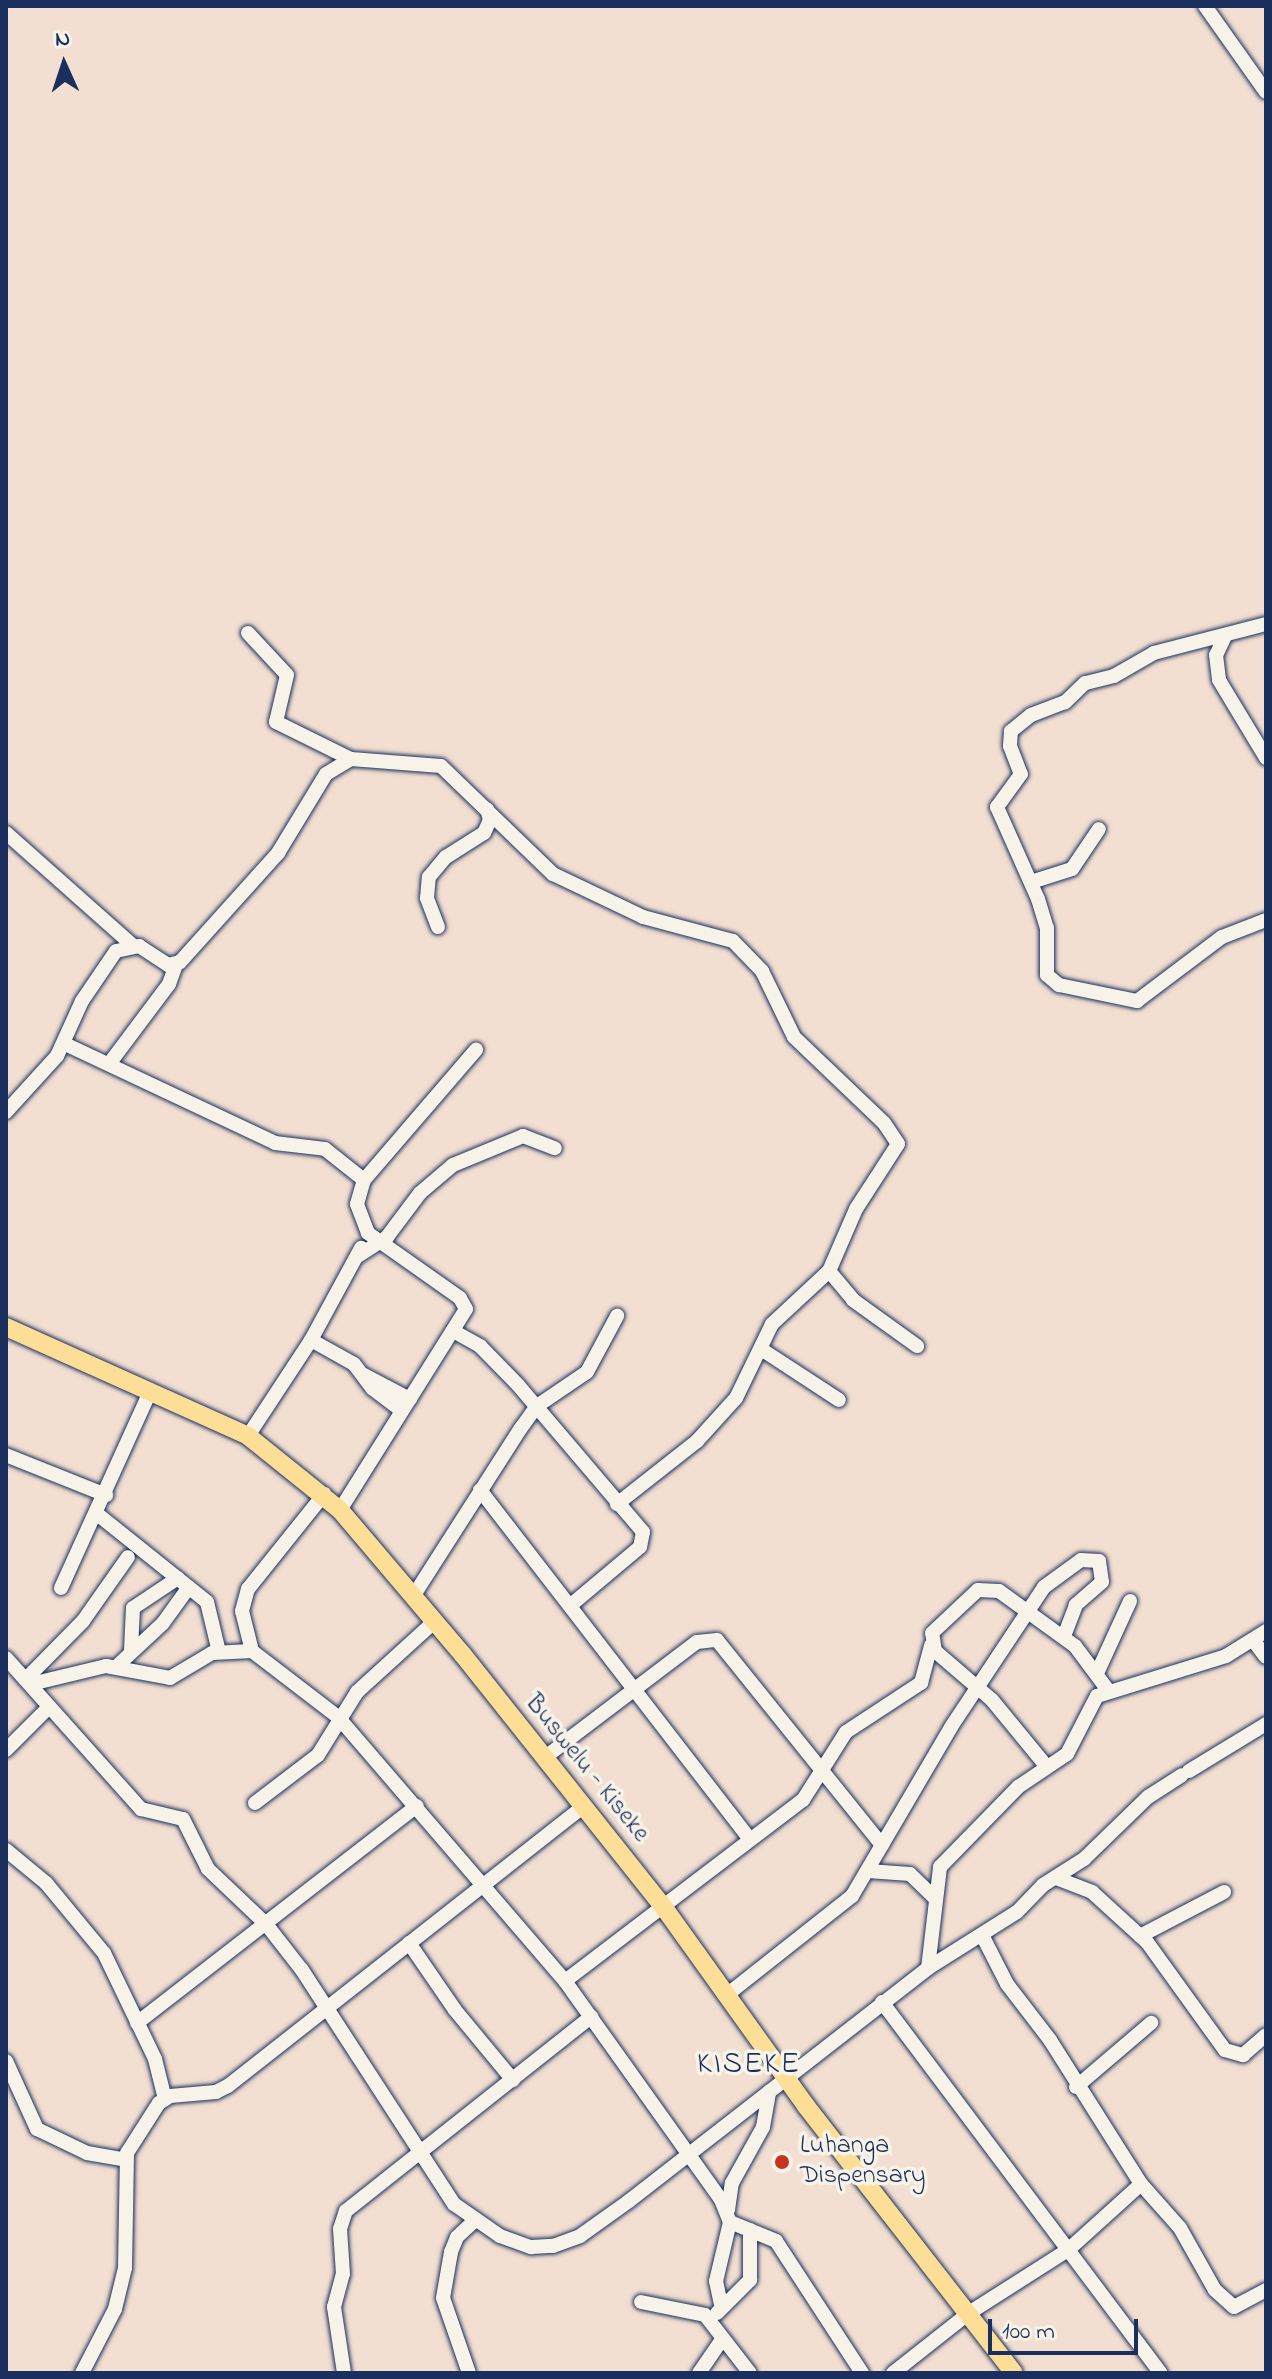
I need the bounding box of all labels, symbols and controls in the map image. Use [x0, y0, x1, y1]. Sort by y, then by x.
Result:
north arrow [24, 24, 104, 104]
text: N [54, 24, 71, 56]
street label: Buswelu - Kiseke [517, 1689, 655, 1849]
district label: KISEKE [697, 2047, 801, 2083]
place label: Luhanga Dispensary [800, 2131, 925, 2192]
marker: Luhanga Dispensary [771, 2151, 793, 2173]
scale bar [992, 2303, 1142, 2353]
text: 100 m [1002, 2315, 1055, 2350]

